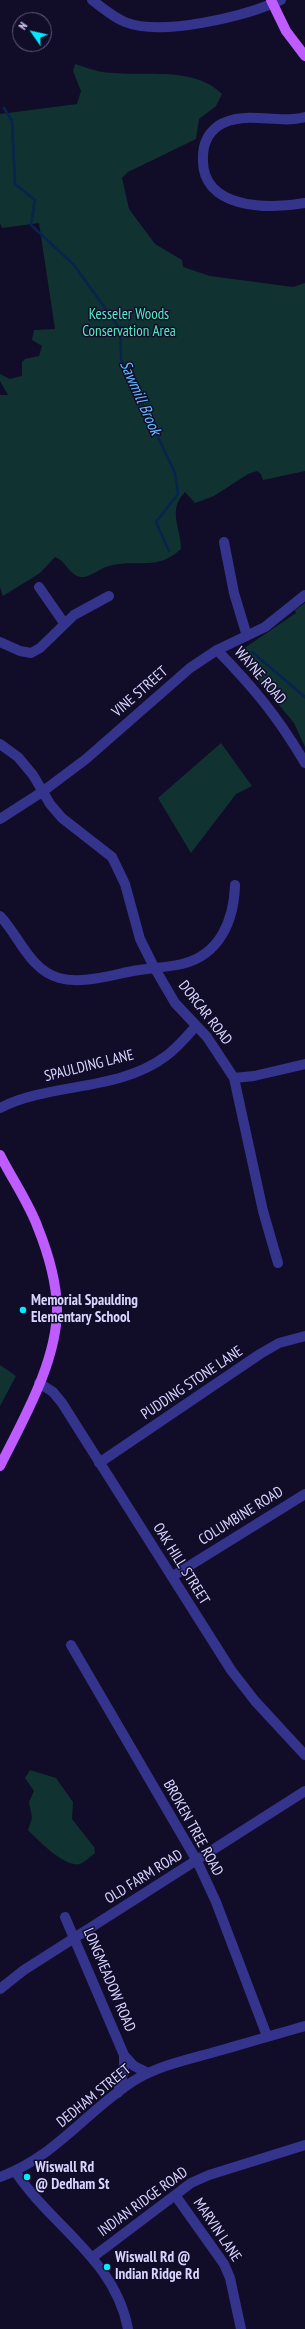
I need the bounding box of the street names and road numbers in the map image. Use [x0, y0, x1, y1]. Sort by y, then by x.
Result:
street label: WAYNE ROAD [230, 644, 290, 708]
street label: VINE STREET [108, 663, 172, 721]
street label: DORCAR ROAD [174, 977, 236, 1049]
street label: SPAULDING LANE [42, 1046, 136, 1086]
street label: PUDDING STONE LANE [138, 1342, 246, 1424]
street label: COLUMBINE ROAD [195, 1483, 287, 1549]
street label: OAK HILL STREET [149, 1520, 213, 1608]
street label: BROKEN TREE ROAD [159, 1777, 227, 1879]
street label: OLD FARM ROAD [102, 1846, 186, 1908]
street label: LONGMEADOW ROAD [79, 1925, 139, 2035]
street label: DEDHAM STREET [53, 2061, 135, 2131]
street label: INDIAN RIDGE ROAD [95, 2163, 191, 2241]
street label: MARVIN LANE [189, 2195, 245, 2265]

